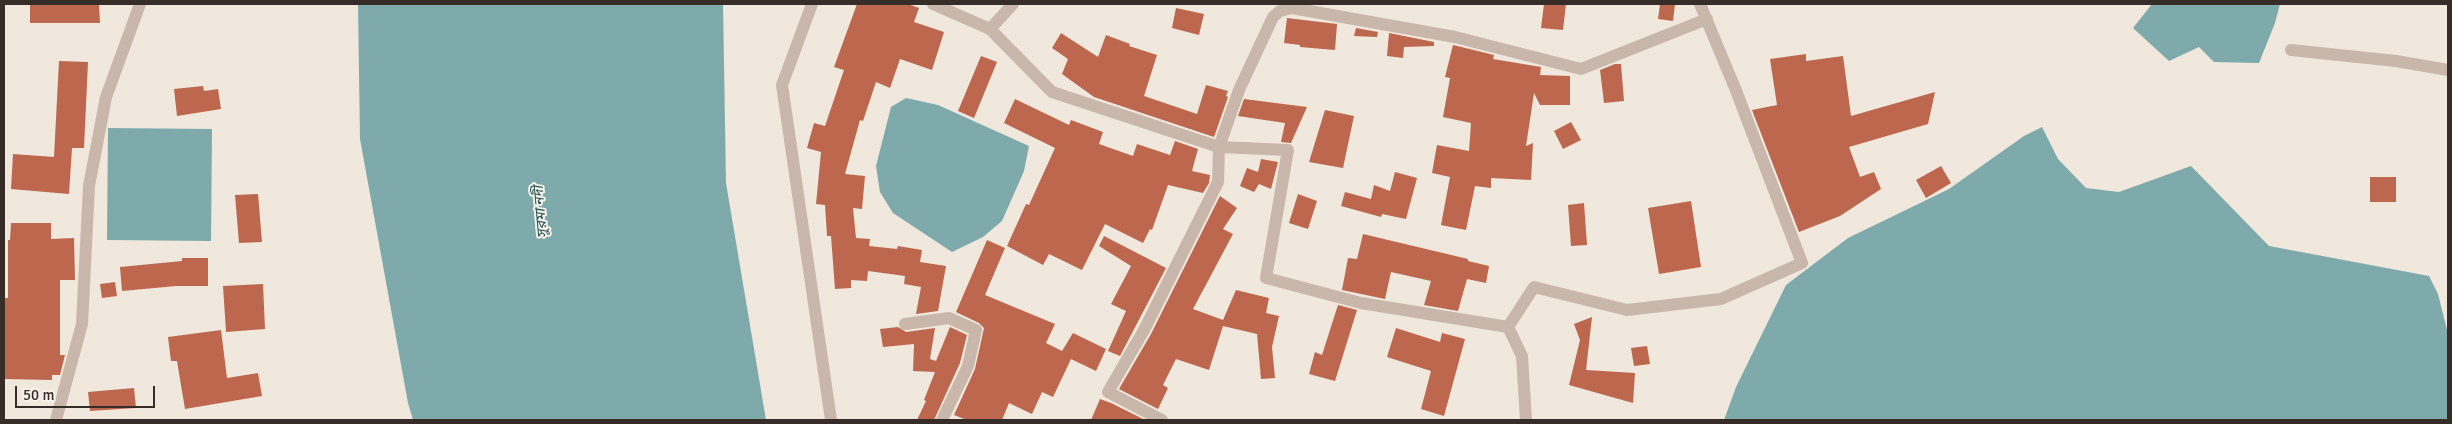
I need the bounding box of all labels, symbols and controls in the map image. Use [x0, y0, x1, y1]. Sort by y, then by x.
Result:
water label: সুরমা নদী [530, 185, 552, 239]
scale bar [18, 376, 158, 408]
text: 50 m [23, 386, 54, 404]

